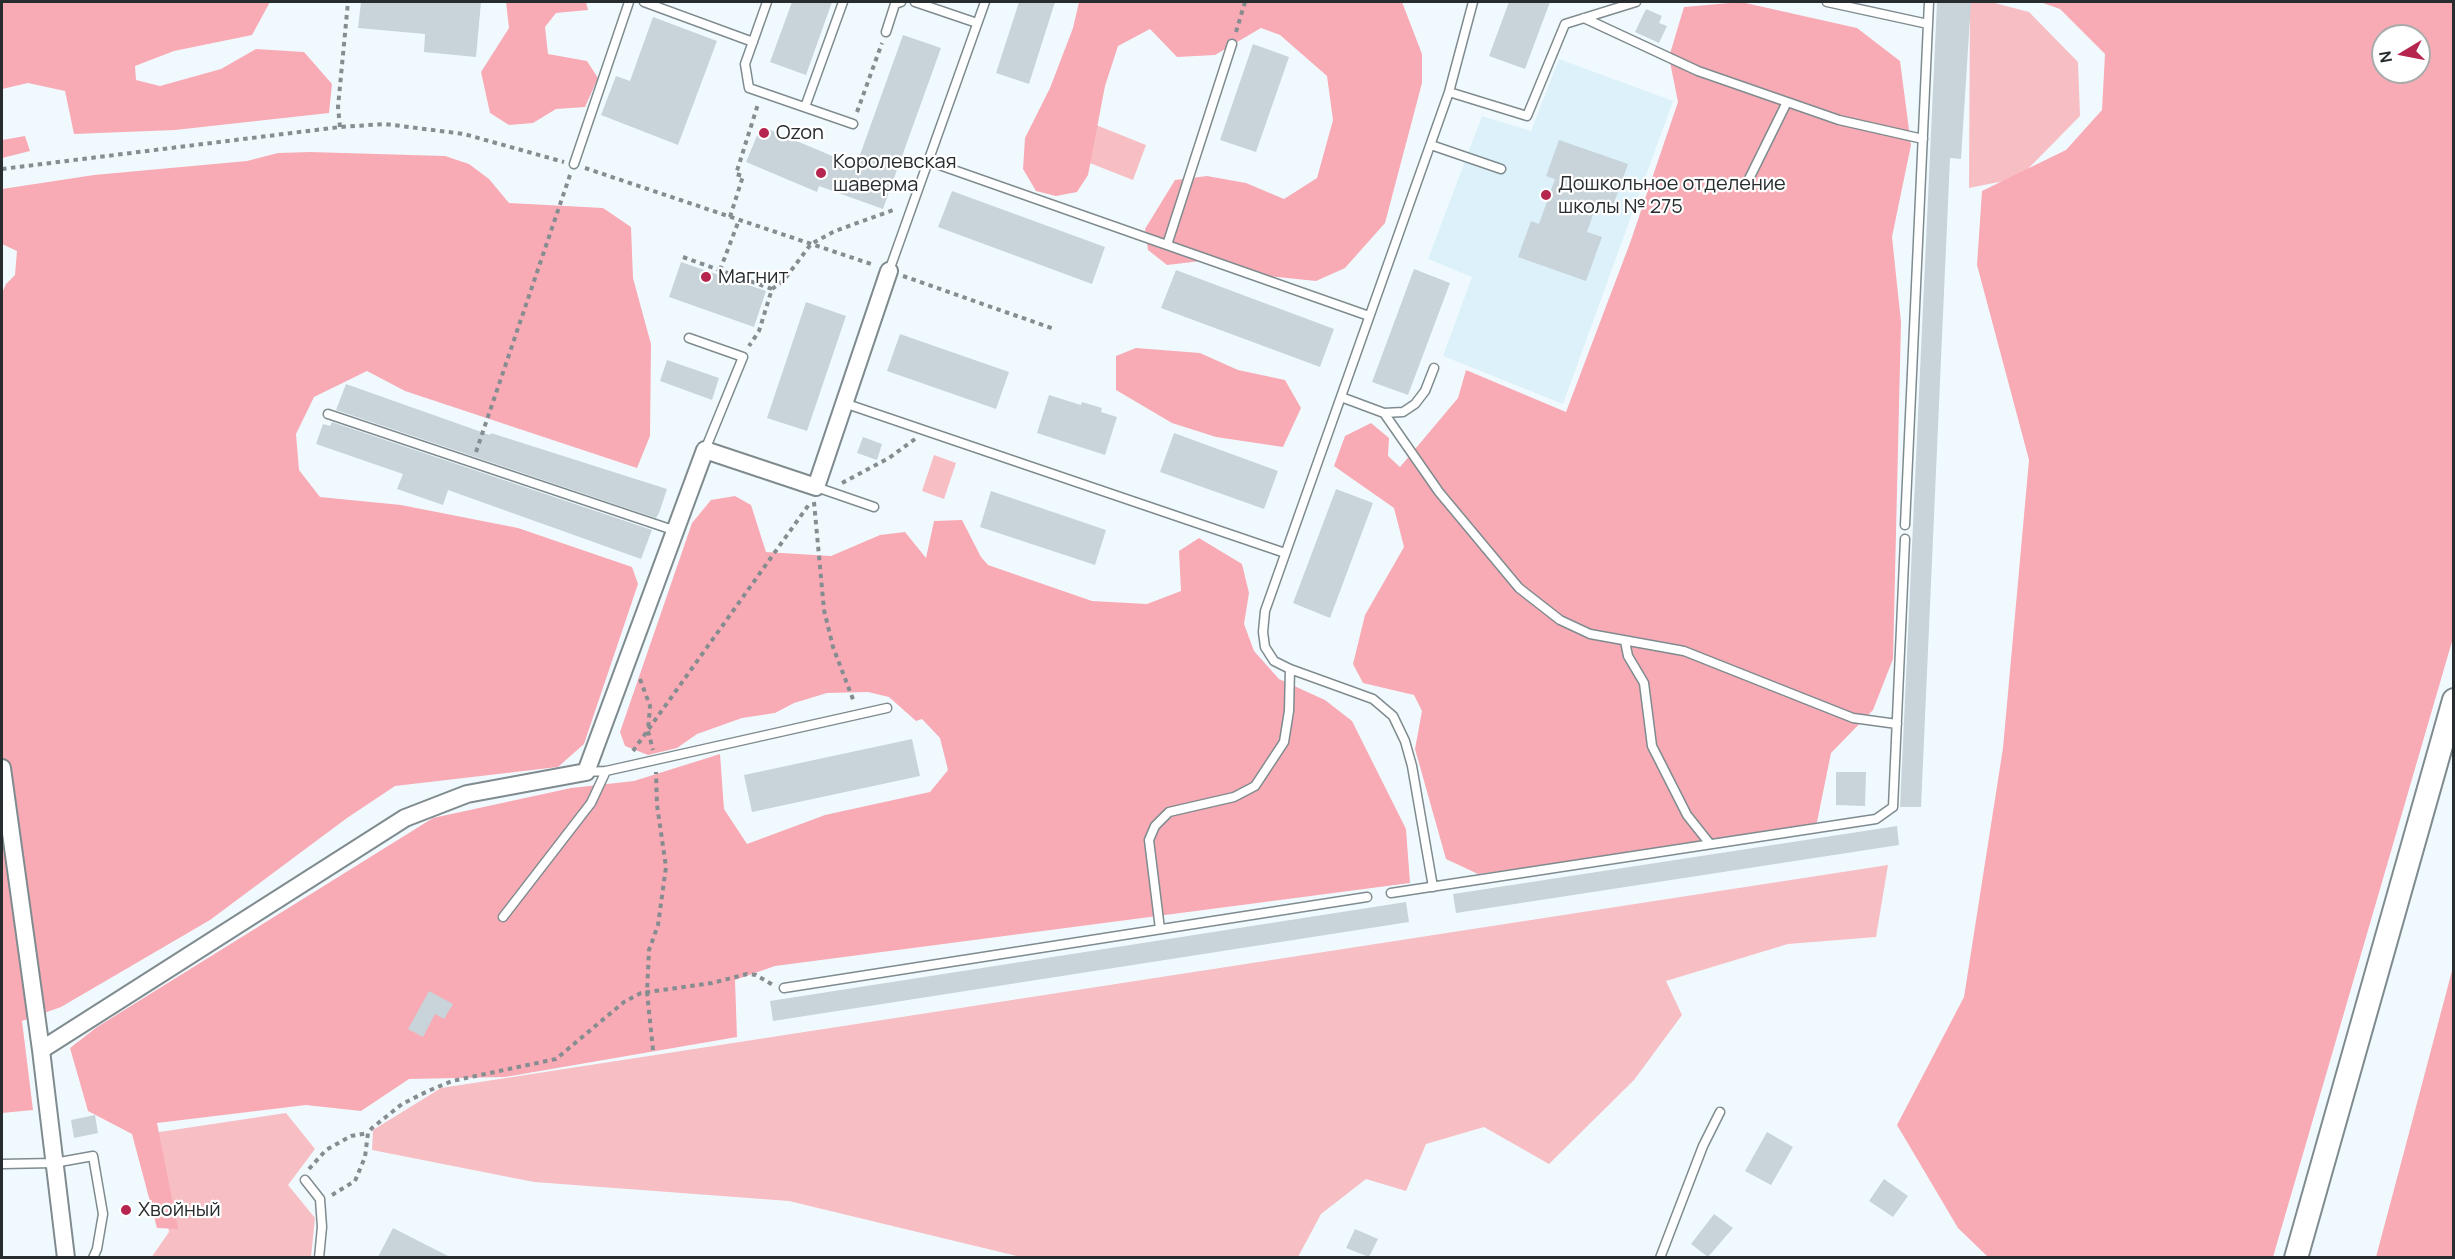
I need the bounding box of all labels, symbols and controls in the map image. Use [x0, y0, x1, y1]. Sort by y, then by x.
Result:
north arrow [2371, 24, 2431, 84]
text: N [2373, 49, 2397, 64]
place label: Ozon [776, 121, 824, 145]
marker: Ozon [757, 126, 771, 140]
place label: Королевская шаверма [833, 150, 957, 197]
marker: Королевская шаверма [814, 166, 828, 180]
place label: Дошкольное отделение школы № 275 [1558, 172, 1786, 219]
marker: Дошкольное отделение школы № 275 [1539, 188, 1553, 202]
place label: Магнит [718, 265, 789, 289]
marker: Магнит [699, 270, 713, 284]
place label: Хвойный [138, 1198, 221, 1222]
marker: Хвойный [119, 1203, 133, 1217]

